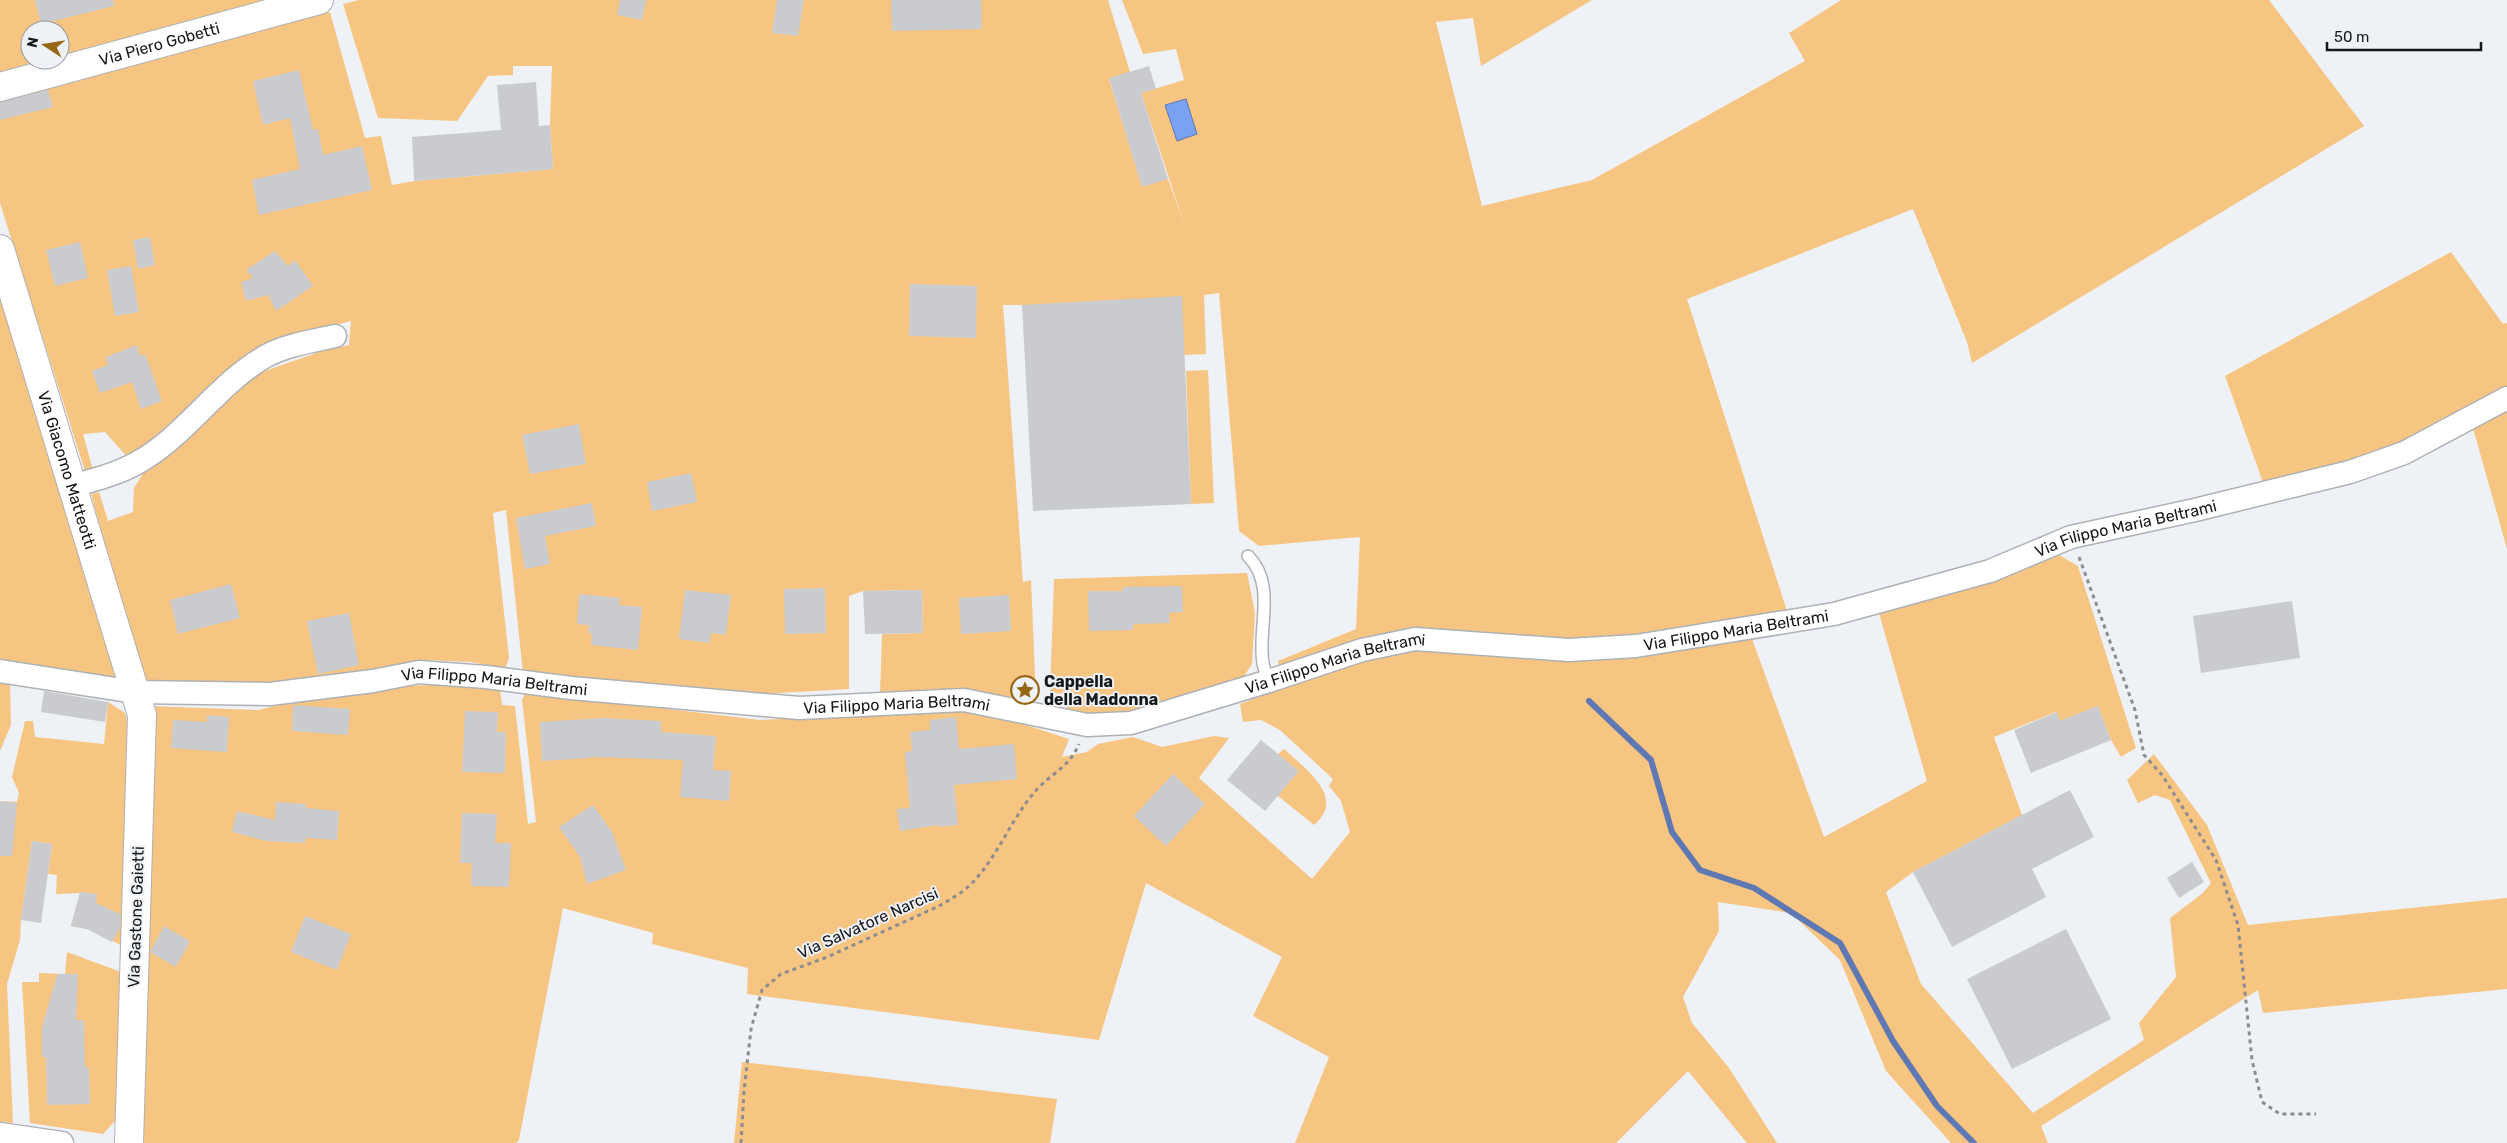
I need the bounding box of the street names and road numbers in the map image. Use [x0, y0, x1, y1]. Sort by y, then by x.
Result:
street label: Via Piero Gobetti [97, 18, 222, 69]
street label: Via Giacomo Matteotti [34, 388, 100, 551]
street label: Via Filippo Maria Beltrami [2032, 496, 2218, 561]
street label: Via Filippo Maria Beltrami [1642, 606, 1830, 654]
street label: Via Filippo Maria Beltrami [1243, 628, 1426, 697]
street label: Via Filippo Maria Beltrami [400, 662, 588, 699]
street label: Via Filippo Maria Beltrami [803, 691, 992, 717]
street label: Via Gastone Gaietti [124, 846, 148, 988]
street label: Via Salvatore Narcisi [795, 883, 941, 963]

